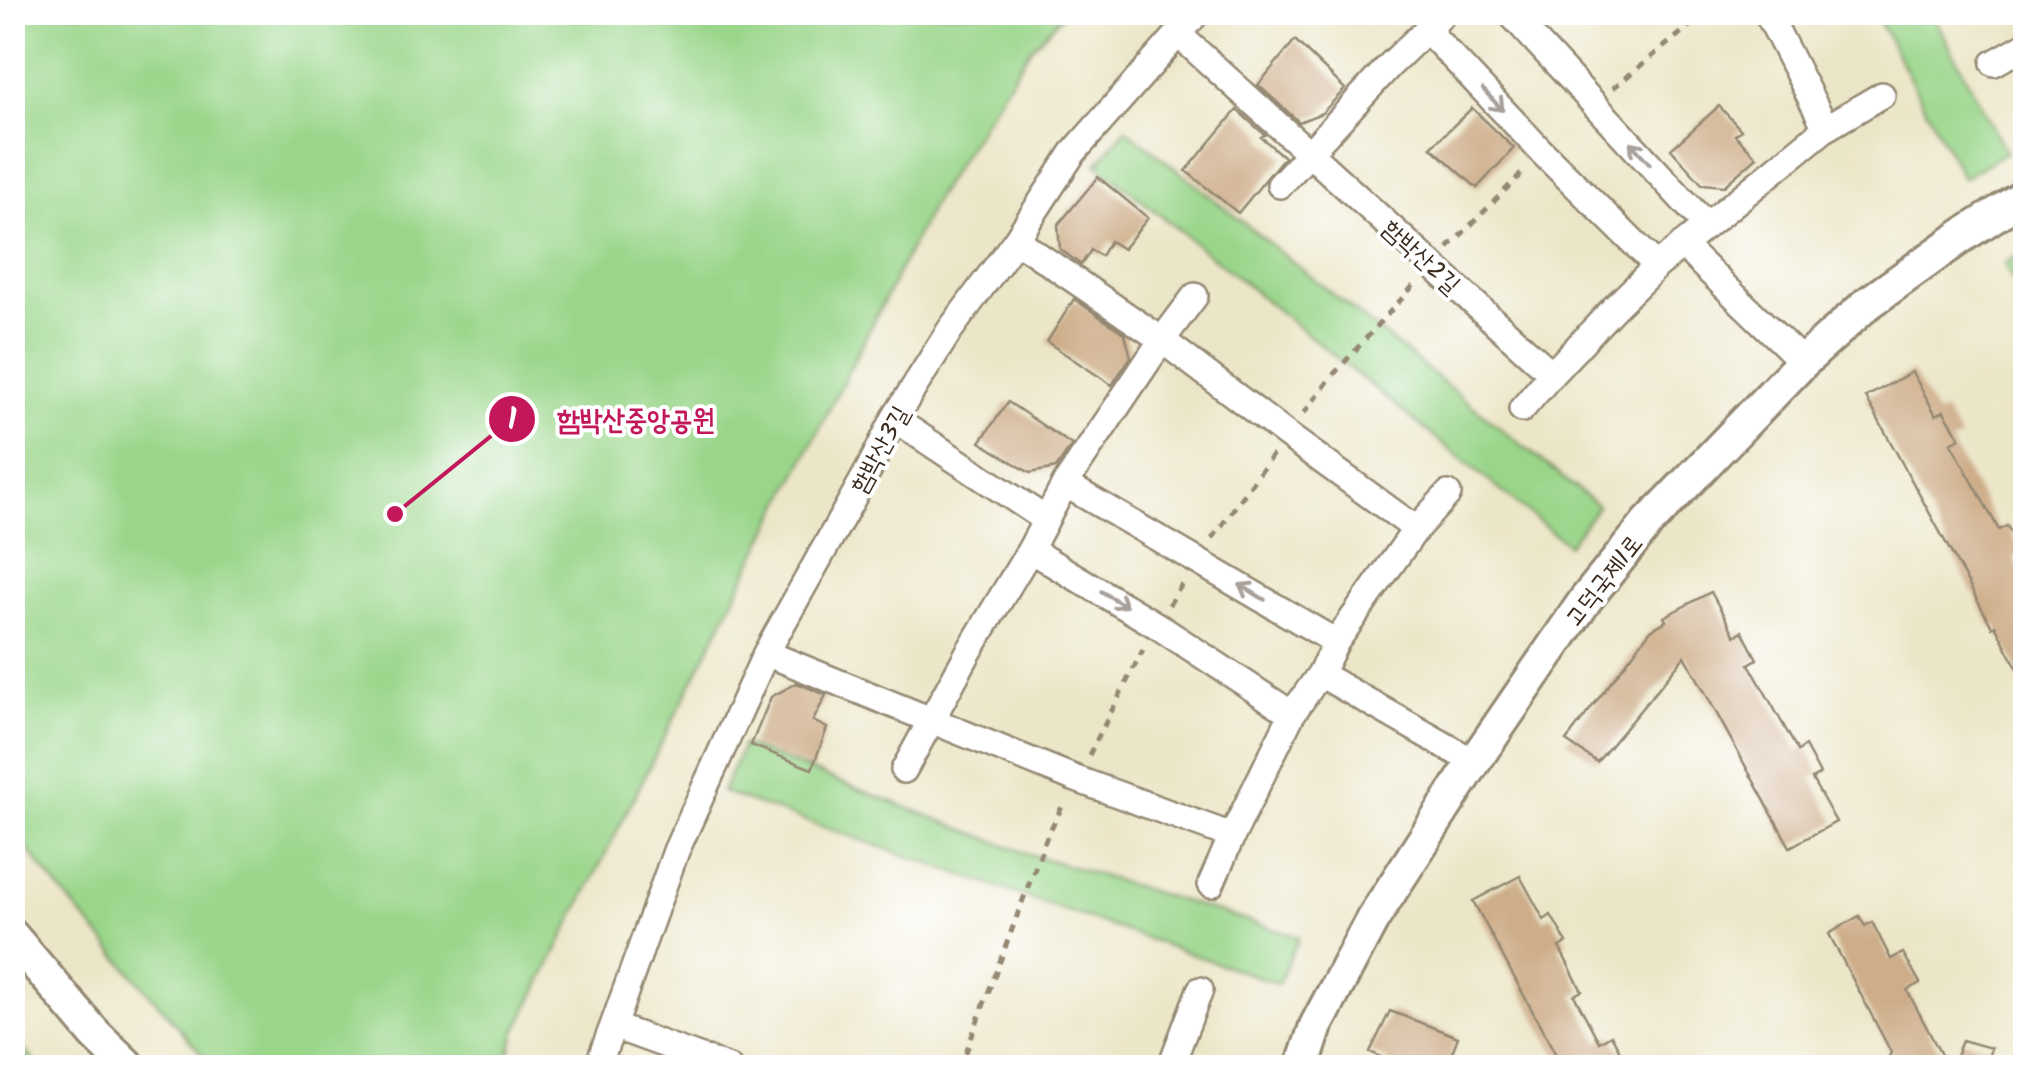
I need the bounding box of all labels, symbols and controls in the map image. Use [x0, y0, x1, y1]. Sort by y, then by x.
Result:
one-way arrow [1481, 87, 1504, 112]
one-way arrow [1629, 141, 1652, 166]
street label: 함박산2길 [1372, 210, 1469, 304]
callout: 함박산중앙공원 [487, 390, 735, 448]
text: 1 [507, 397, 517, 445]
text: 함박산중앙공원 [556, 399, 715, 444]
street label: 함박산3길 [840, 399, 921, 501]
street label: 고덕국제1로 [1555, 526, 1654, 636]
one-way arrow [1238, 582, 1267, 602]
one-way arrow [1099, 590, 1128, 610]

